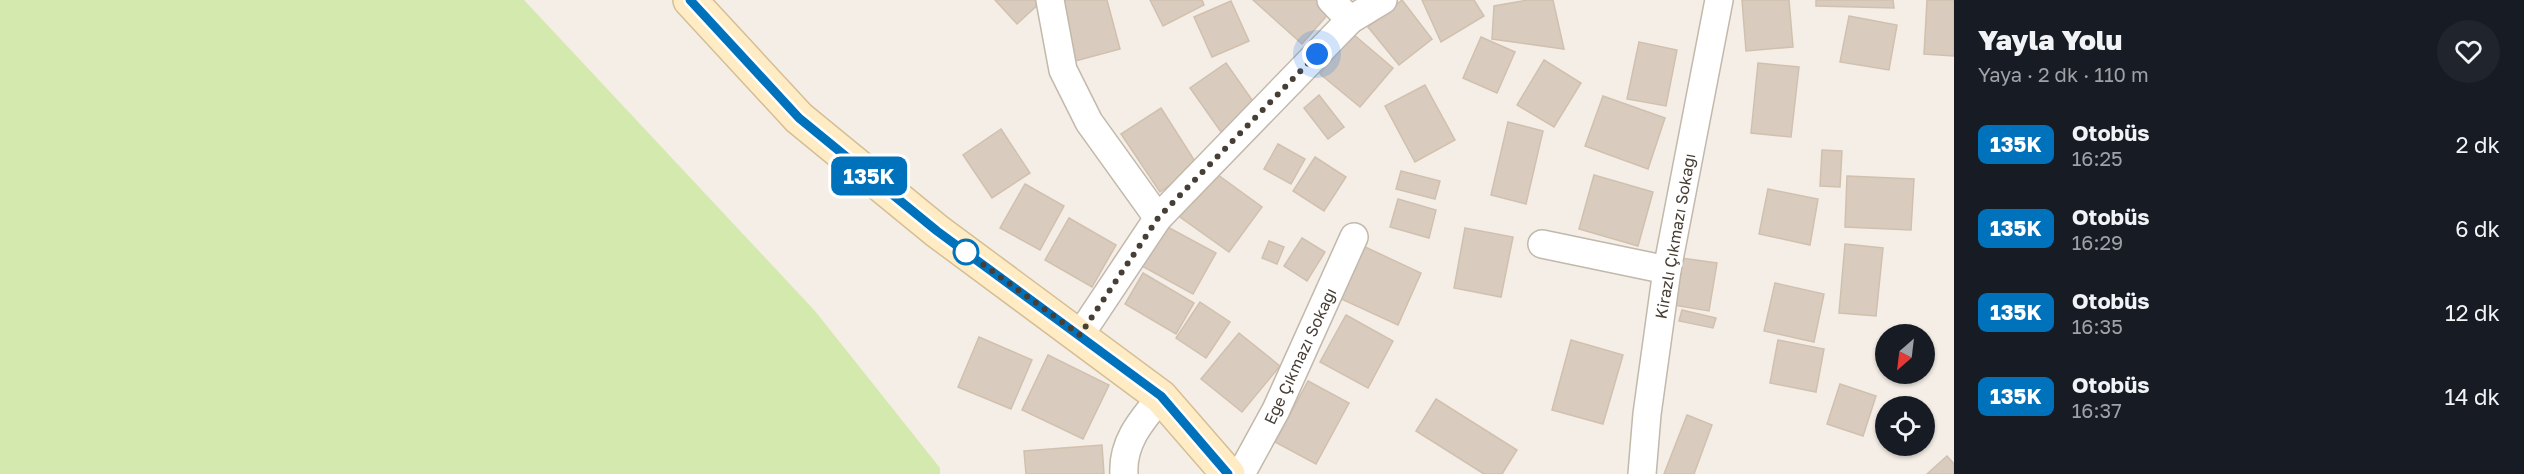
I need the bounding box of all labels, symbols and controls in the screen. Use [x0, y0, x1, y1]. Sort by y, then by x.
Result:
button: heart [2437, 20, 2500, 83]
text: Yayla Yolu [1978, 23, 2122, 56]
your location [1302, 39, 1332, 69]
text: Yaya · 2 dk · 110 m [1978, 62, 2149, 86]
text: Otobüs [2072, 119, 2150, 146]
text: 135K [1990, 131, 2042, 157]
text: 2 dk [2456, 131, 2500, 158]
text: 16:25 [2072, 146, 2123, 170]
street label: Kirazlı Çıkmazı Sokağı [1651, 152, 1699, 320]
line badge: 135K [827, 156, 911, 195]
text: 135K [843, 163, 895, 189]
text: Otobüs [2072, 203, 2150, 230]
text: 135K [1990, 215, 2042, 241]
text: 6 dk [2455, 215, 2500, 242]
text: 16:29 [2072, 230, 2123, 254]
unlabelled marker [953, 239, 979, 265]
street label: Ege Çıkmazı Sokağı [1260, 284, 1340, 428]
text: Otobüs [2072, 287, 2150, 314]
text: 135K [1990, 299, 2042, 325]
text: 12 dk [2445, 299, 2500, 326]
text: 16:35 [2072, 314, 2123, 338]
north arrow [1875, 324, 1935, 384]
map controls [1875, 324, 1935, 456]
text: Otobüs [2072, 371, 2150, 398]
text: 135K [1990, 383, 2042, 409]
text: 14 dk [2444, 383, 2500, 410]
button: locate [1875, 396, 1935, 456]
text: 16:37 [2072, 398, 2122, 422]

